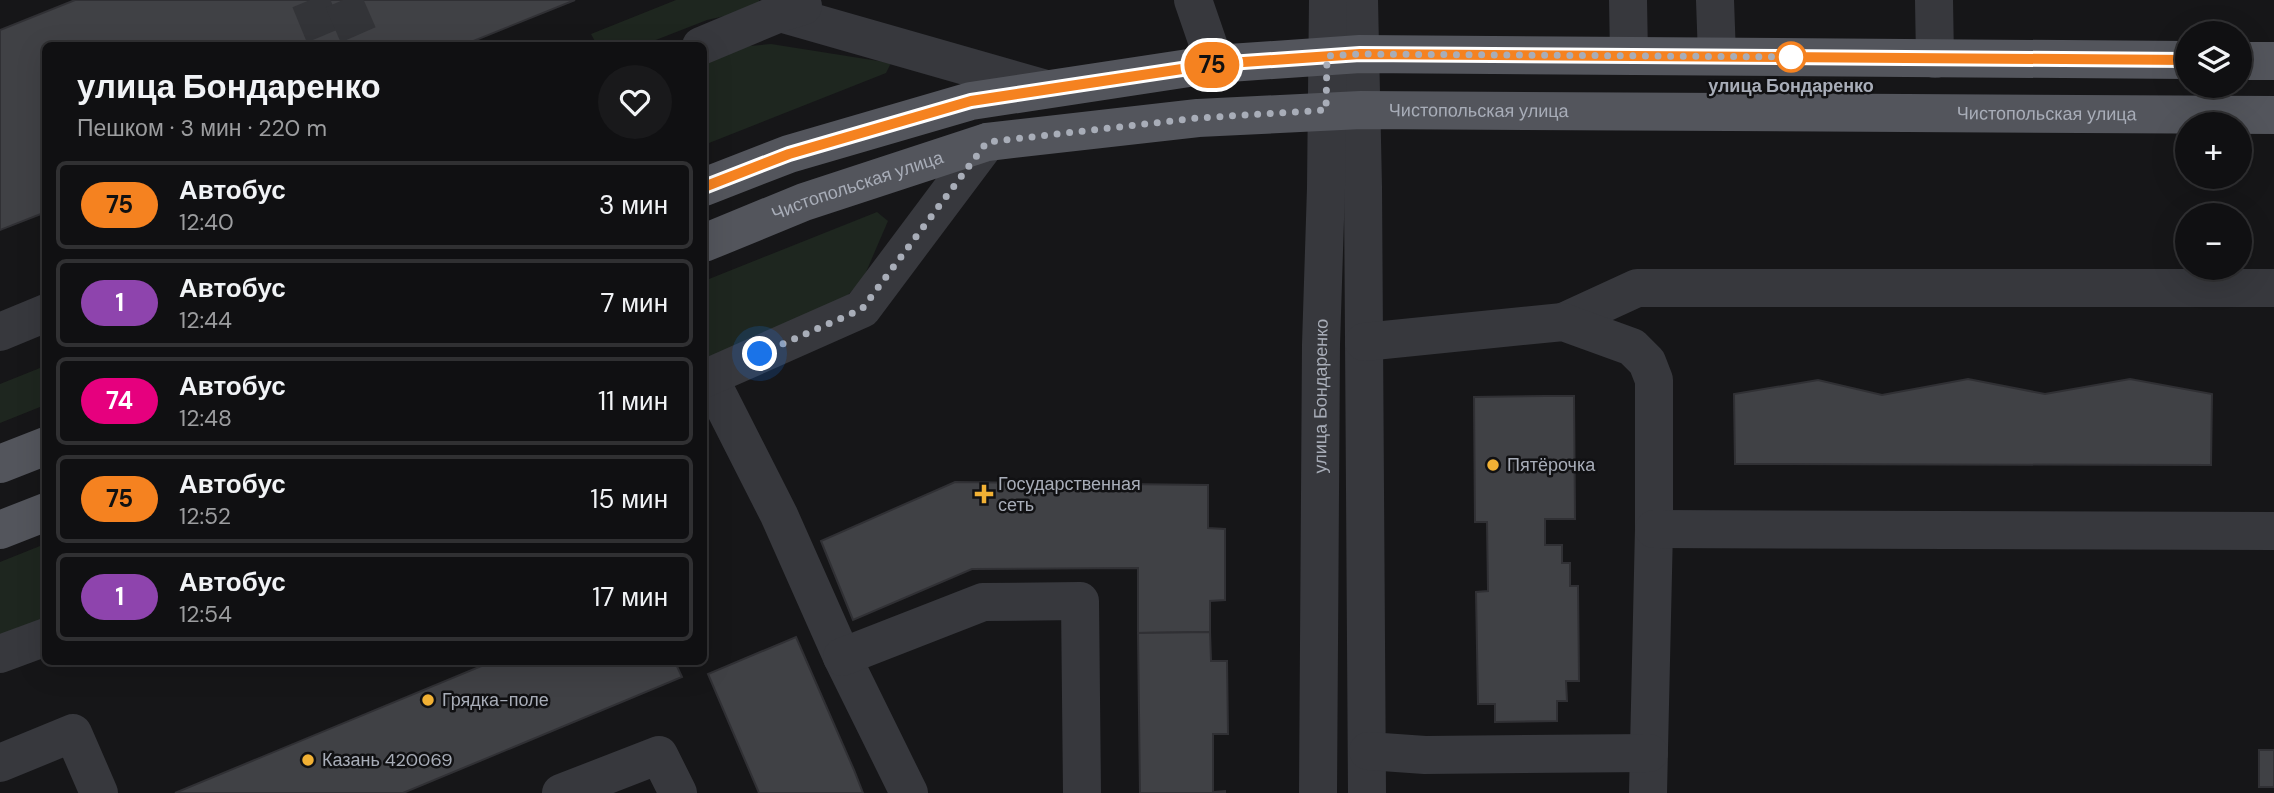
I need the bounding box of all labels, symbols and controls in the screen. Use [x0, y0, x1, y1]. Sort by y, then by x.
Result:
map controls [2175, 21, 2252, 280]
button: layers [2175, 21, 2252, 98]
line badge: 75 [1180, 42, 1244, 88]
marker: улица Бондаренко [1776, 42, 1806, 72]
text: 75 [1198, 49, 1226, 80]
text: улица Бондаренко [77, 65, 381, 108]
button: heart [598, 65, 672, 139]
place label: улица Бондаренко [1708, 74, 1874, 98]
street label: Чистопольская улица [1389, 98, 1570, 123]
street label: Чистопольская улица [1957, 101, 2138, 126]
button: + [2175, 112, 2252, 189]
text: Пешком · 3 мин · 220 m [77, 113, 327, 143]
street label: Чистопольская улица [768, 145, 947, 226]
text: Автобус [179, 173, 286, 207]
text: 3 мин [599, 188, 668, 222]
text: 75 [106, 189, 133, 220]
button: − [2175, 203, 2252, 280]
text: 12:40 [179, 207, 234, 237]
text: Автобус [179, 271, 286, 305]
text: 7 мин [600, 286, 668, 320]
text: 1 [115, 287, 124, 318]
text: 12:44 [179, 305, 232, 335]
street label: улица Бондаренко [1308, 318, 1334, 473]
your location [742, 336, 777, 371]
text: Автобус [179, 369, 286, 403]
text: 11 мин [598, 384, 668, 418]
text: 74 [106, 385, 133, 416]
text: 12:48 [179, 403, 232, 433]
place label: Пятёрочка [1507, 453, 1596, 477]
marker: Пятёрочка [1485, 457, 1501, 473]
text: Автобус [179, 467, 286, 501]
place label: Государственная сеть [998, 472, 1141, 517]
text: 15 мин [590, 482, 668, 516]
text: 75 [106, 483, 133, 514]
marker: Государственная сеть [976, 486, 992, 502]
text: 12:52 [179, 501, 231, 531]
text: Автобус [179, 565, 286, 599]
text: 17 мин [592, 580, 668, 614]
text: 1 [115, 581, 124, 612]
text: 12:54 [179, 599, 232, 629]
place label: Грядка-поле [442, 688, 549, 712]
marker: Грядка-поле [420, 692, 436, 708]
place label: Казань 420069 [322, 748, 453, 772]
marker: Казань 420069 [300, 752, 316, 768]

